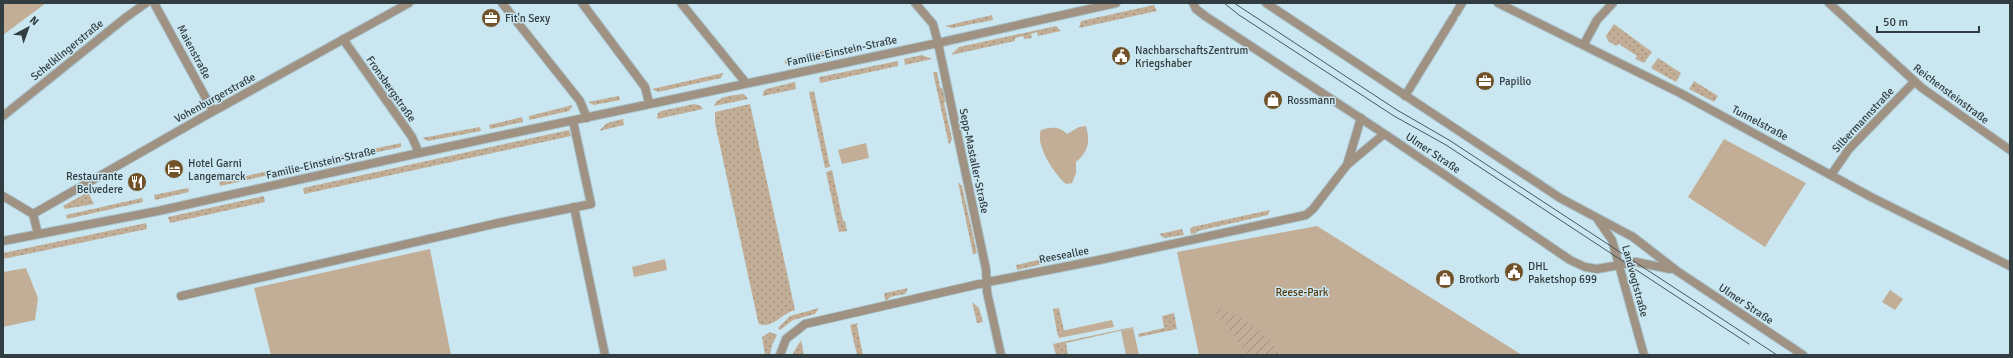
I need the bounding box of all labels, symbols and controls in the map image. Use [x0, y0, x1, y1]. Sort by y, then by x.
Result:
office icon: Fit'n Sexy [480, 7, 502, 29]
north arrow [8, 8, 48, 48]
scale bar [1877, 8, 1979, 34]
place label: Fit'n Sexy [505, 12, 551, 25]
text: N [27, 13, 41, 28]
text: 50 m [1883, 15, 1908, 30]
street label: Schelklingerstraße [28, 17, 106, 83]
street label: Maienstraße [174, 23, 214, 81]
street label: Familie-Einstein-Straße [786, 33, 898, 69]
place label: NachbarschaftsZentrum Kriegshaber [1135, 44, 1248, 70]
public building icon: NachbarschaftsZentrum Kriegshaber [1110, 45, 1132, 67]
street label: Fronsbergstraße [363, 54, 419, 124]
street label: Reichensteinstraße [1911, 61, 1991, 127]
street label: Vohenburgerstraße [172, 70, 258, 126]
office icon: Papilio [1474, 70, 1496, 92]
place label: Papilio [1499, 75, 1532, 88]
street label: Silbermannstraße [1829, 85, 1897, 155]
shop icon: Rossmann [1262, 89, 1284, 111]
place label: Rossmann [1287, 94, 1335, 107]
street label: Tunnelstraße [1730, 103, 1790, 143]
street label: Sepp-Mastaller-Straße [956, 107, 992, 215]
street label: Ulmer Straße [1403, 130, 1463, 176]
street label: Familie-Einstein-Straße [265, 144, 377, 182]
place label: Hotel Garni Langemarck [188, 157, 246, 183]
hotel icon: Hotel Garni Langemarck [163, 158, 185, 180]
place label: Restaurante Belvedere [66, 170, 123, 196]
restaurant icon: Restaurante Belvedere [126, 171, 148, 193]
street label: Reeseallee [1038, 244, 1090, 266]
street label: Landvogtstraße [1619, 244, 1651, 318]
place label: DHL Paketshop 699 [1528, 260, 1597, 286]
public building icon: DHL Paketshop 699 [1503, 261, 1525, 283]
shop icon: Brotkorb [1434, 268, 1456, 290]
place label: Brotkorb [1459, 273, 1500, 286]
street label: Ulmer Straße [1716, 281, 1776, 327]
park label: Reese-Park [1276, 286, 1329, 299]

